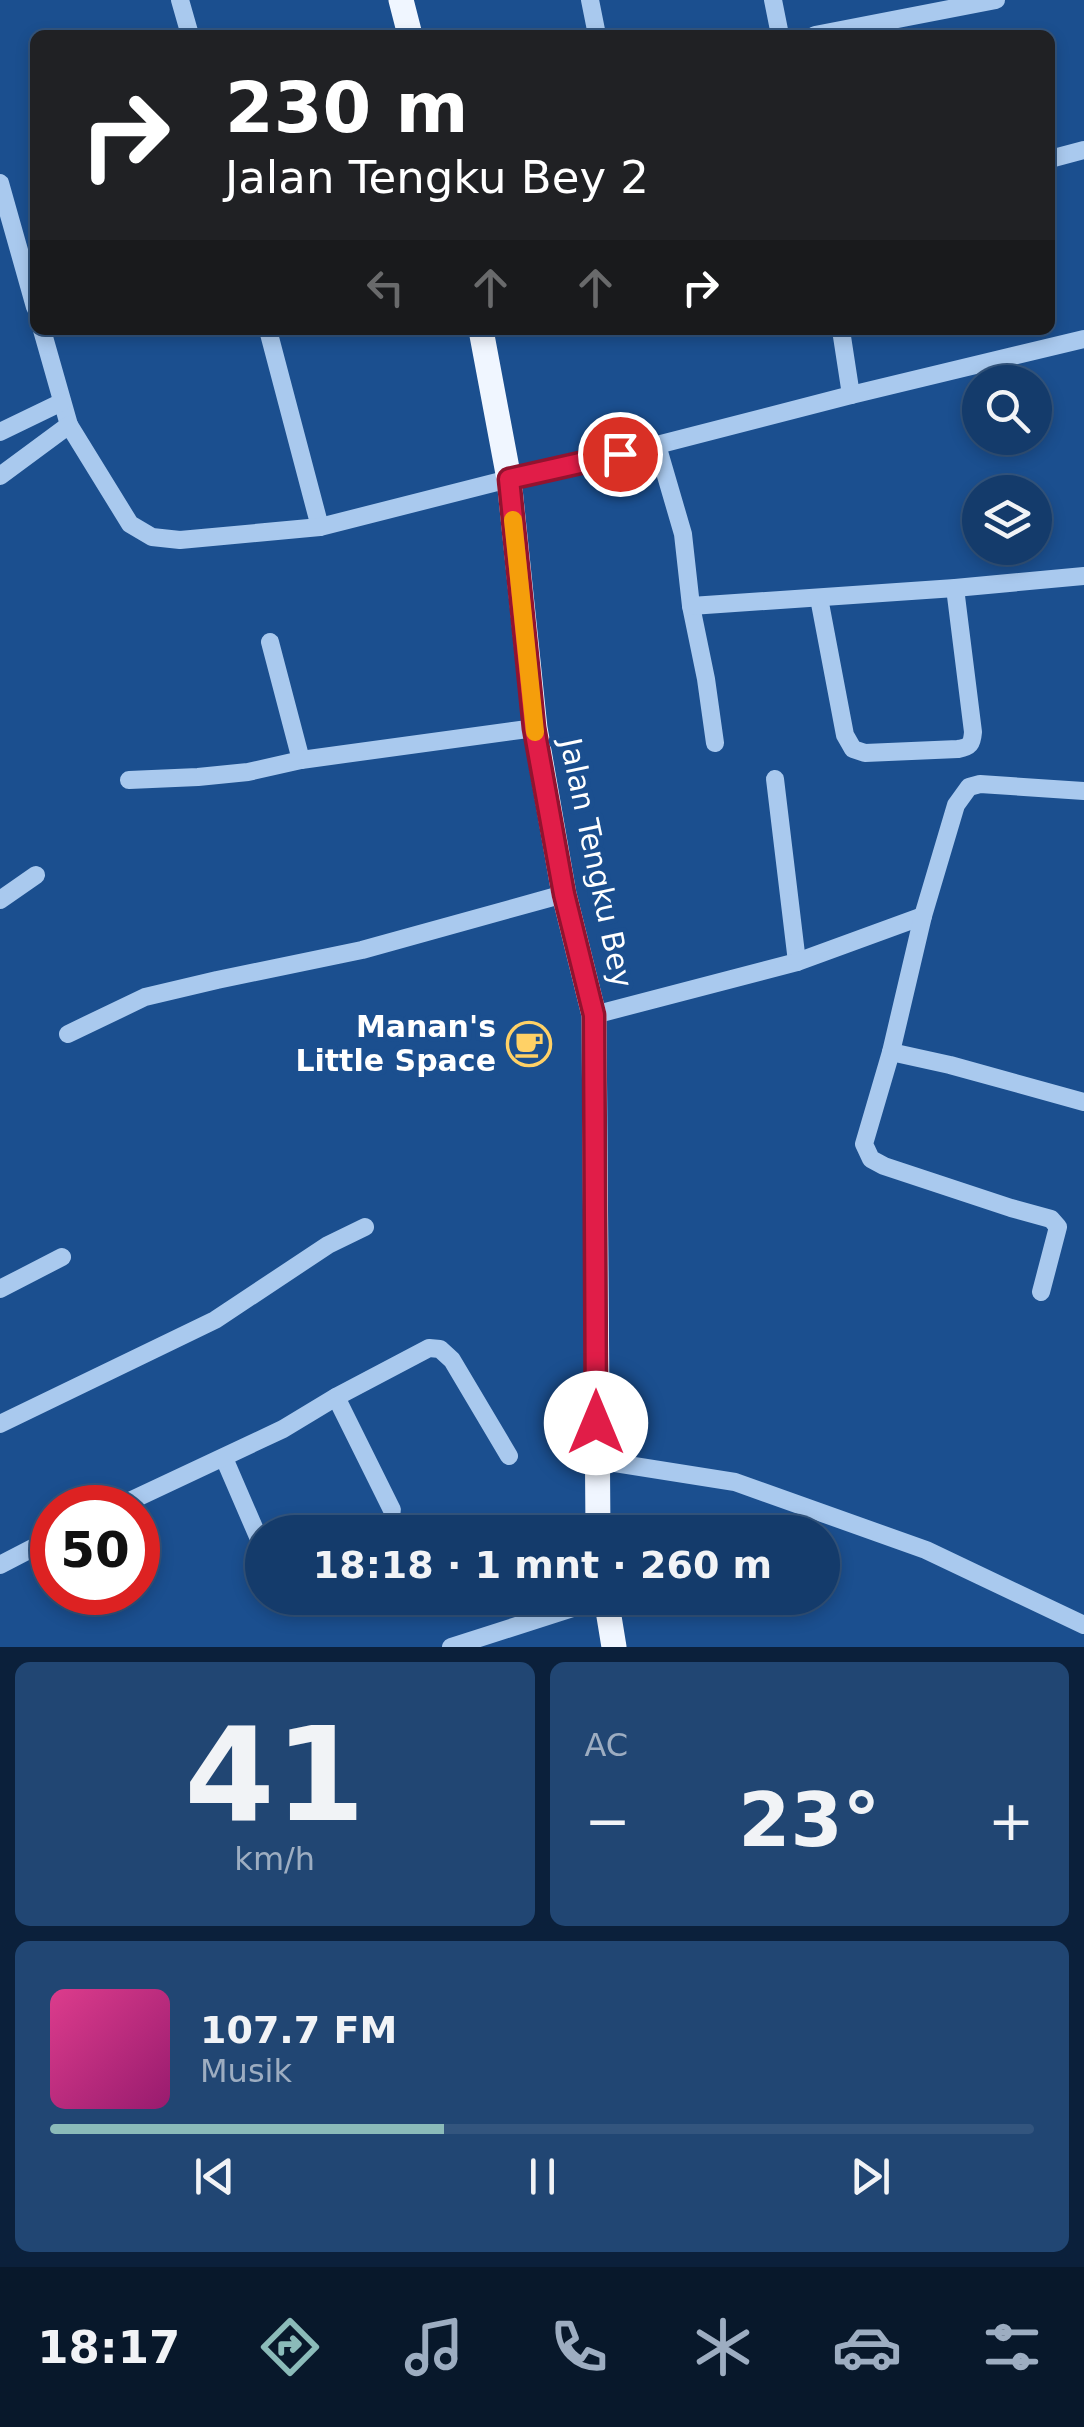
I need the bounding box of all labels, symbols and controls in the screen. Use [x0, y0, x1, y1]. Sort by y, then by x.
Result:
text: 230 m [225, 67, 468, 149]
icon: right [60, 70, 190, 200]
text: Jalan Tengku Bey 2 [225, 151, 649, 204]
icon: left [358, 260, 413, 315]
icon: ahead [463, 260, 518, 315]
icon: ahead [568, 260, 623, 315]
icon: right [673, 260, 728, 315]
map controls [962, 365, 1052, 565]
button: search [962, 365, 1052, 455]
pin [578, 412, 663, 497]
icon: arrive [593, 427, 648, 482]
button: layers [962, 475, 1052, 565]
street label: Jalan Tengku Bey [553, 733, 640, 991]
place label: Manan's Little Space [295, 1009, 496, 1078]
cafe icon: Manan's Little Space [506, 1021, 552, 1067]
position arrow [544, 1371, 648, 1475]
speed limit sign: 50 [30, 1485, 160, 1615]
text: 18:18 · 1 mnt · 260 m [313, 1543, 772, 1587]
text: 41 [184, 1699, 365, 1851]
text: AC [585, 1726, 628, 1764]
text: 23° [738, 1776, 880, 1864]
text: − [585, 1789, 631, 1853]
text: + [988, 1789, 1034, 1853]
text: km/h [234, 1840, 315, 1878]
text: 107.7 FM [200, 2008, 397, 2052]
text: Musik [200, 2052, 292, 2090]
icon: previous [187, 2149, 242, 2204]
icon: pause [515, 2149, 570, 2204]
icon: next [843, 2149, 898, 2204]
icon: directions [255, 2312, 325, 2382]
icon: music [399, 2312, 469, 2382]
icon: phone [544, 2312, 614, 2382]
icon: climate [688, 2312, 758, 2382]
icon: car [832, 2312, 902, 2382]
icon: filters [977, 2312, 1047, 2382]
text: 18:17 [37, 2321, 180, 2374]

